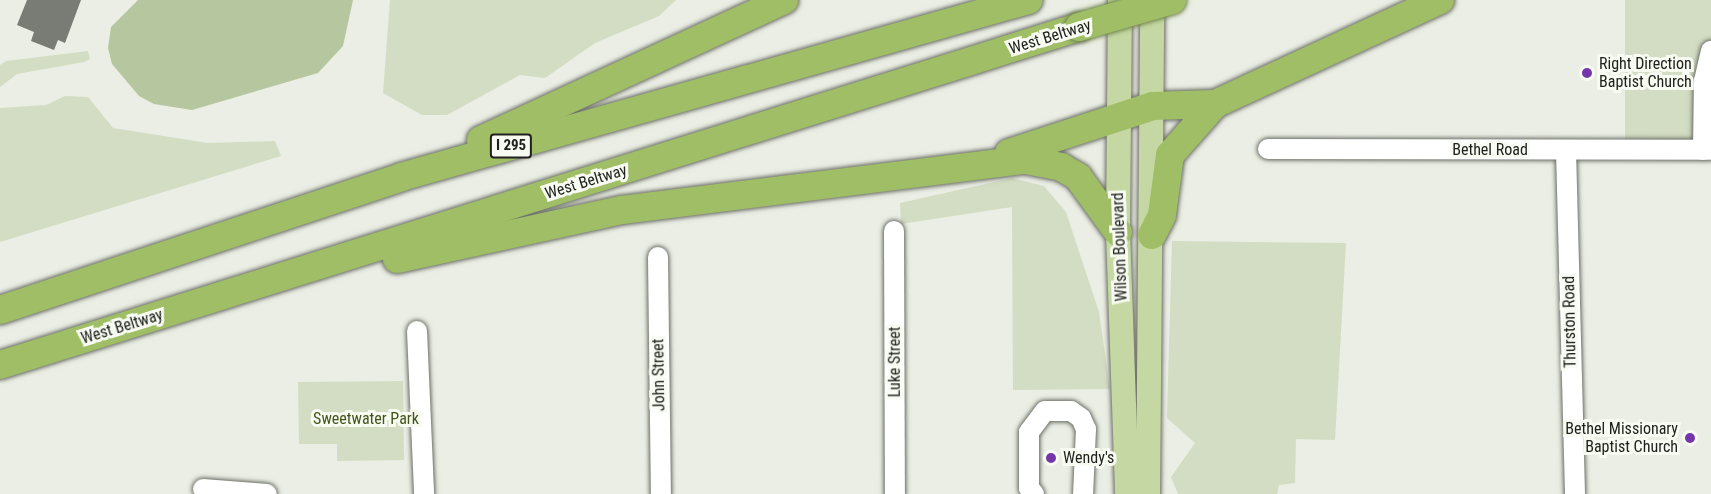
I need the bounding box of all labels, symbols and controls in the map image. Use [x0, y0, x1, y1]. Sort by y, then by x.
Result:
street label: West Beltway [1007, 15, 1093, 59]
place label: Right Direction Baptist Church [1599, 54, 1692, 92]
marker: Right Direction Baptist Church [1580, 66, 1594, 80]
road number: I 295 [488, 134, 534, 158]
street label: Bethel Road [1452, 140, 1528, 160]
street label: West Beltway [543, 160, 629, 204]
street label: Wilson Boulevard [1109, 192, 1131, 302]
street label: Thurston Road [1560, 276, 1580, 368]
street label: West Beltway [79, 305, 165, 349]
street label: Luke Street [885, 327, 905, 397]
street label: John Street [649, 339, 669, 411]
park label: Sweetwater Park [313, 409, 419, 429]
place label: Bethel Missionary Baptist Church [1565, 419, 1678, 457]
marker: Bethel Missionary Baptist Church [1683, 431, 1697, 445]
place label: Wendy's [1063, 448, 1114, 468]
marker: Wendy's [1044, 451, 1058, 465]

